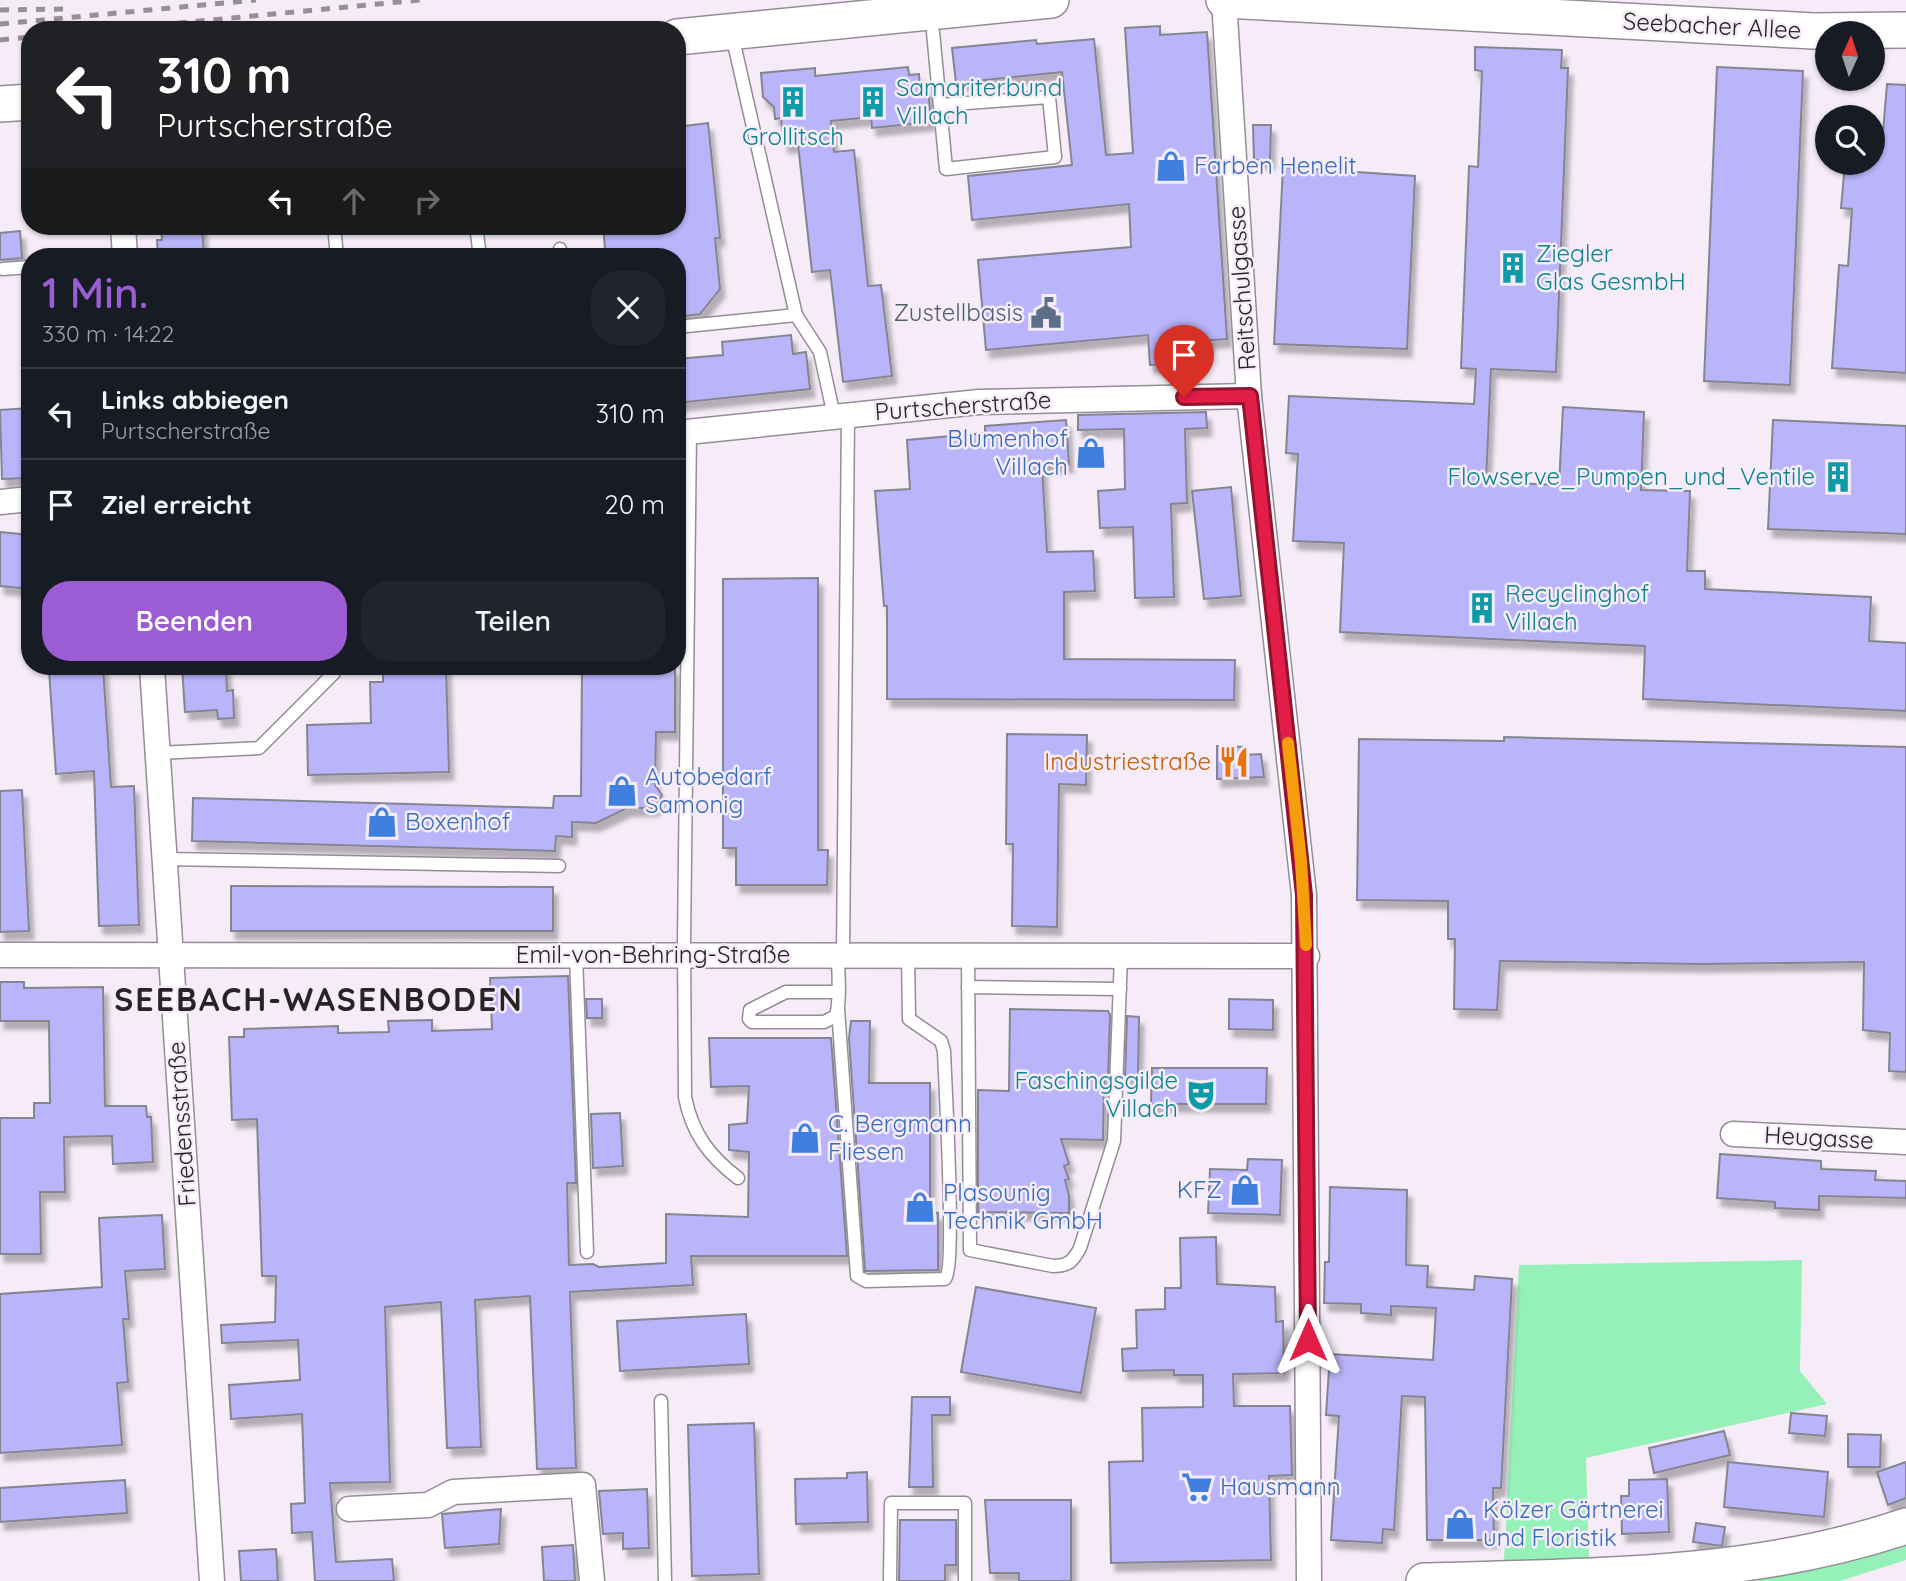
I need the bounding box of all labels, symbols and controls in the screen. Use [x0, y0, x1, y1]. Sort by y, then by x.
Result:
street label: Seebacher Allee [1622, 5, 1802, 45]
north arrow [1815, 21, 1885, 91]
map controls [1815, 21, 1885, 175]
text: 310 m [157, 44, 291, 105]
icon: left [42, 49, 133, 140]
place label: Samariterbund Villach [896, 72, 1062, 130]
building icon: Grollitsch [776, 85, 810, 119]
building icon: Samariterbund Villach [856, 85, 890, 119]
text: Purtscherstraße [157, 105, 393, 145]
button: search [1815, 105, 1885, 175]
place label: Grollitsch [742, 121, 844, 151]
shop icon: Farben Henelit [1154, 149, 1188, 183]
place label: Farben Henelit [1194, 150, 1356, 180]
icon: left [262, 182, 300, 220]
icon: ahead [335, 182, 373, 220]
icon: right [408, 182, 446, 220]
street label: Reitschulgasse [1220, 205, 1262, 371]
place label: Ziegler Glas GesmbH [1536, 238, 1686, 296]
building icon: Ziegler Glas GesmbH [1496, 251, 1530, 285]
text: 1 Min. [42, 266, 148, 319]
button: close [591, 271, 665, 345]
public building icon: Zustellbasis [1029, 296, 1063, 330]
place label: Zustellbasis [893, 297, 1023, 327]
text: 330 m · 14:22 [42, 319, 174, 348]
pin [1154, 325, 1214, 397]
icon: arrive [1165, 336, 1203, 374]
text: Links abbiegen [101, 383, 289, 416]
street label: Purtscherstraße [874, 384, 1052, 426]
icon: left [42, 395, 80, 433]
text: 310 m [595, 397, 665, 430]
text: Purtscherstraße [101, 416, 270, 445]
place label: Blumenhof Villach [947, 423, 1068, 481]
shop icon: Blumenhof Villach [1074, 436, 1108, 470]
building icon: Flowserve_Pumpen_und_Ventile [1821, 460, 1855, 494]
place label: Flowserve_Pumpen_und_Ventile [1447, 461, 1815, 491]
icon: arrive [42, 486, 80, 524]
text: Ziel erreicht [101, 488, 252, 521]
text: 20 m [604, 488, 665, 521]
place label: Recyclinghof Villach [1505, 578, 1650, 636]
button: Beenden [42, 581, 347, 661]
button: Teilen [361, 581, 665, 661]
building icon: Recyclinghof Villach [1465, 591, 1499, 625]
restaurant icon: Industriestraße [1217, 745, 1251, 779]
place label: Industriestraße [1044, 746, 1211, 776]
place label: Autobedarf Samonig [645, 761, 772, 819]
shop icon: Autobedarf Samonig [605, 774, 639, 808]
shop icon: Boxenhof [365, 805, 399, 839]
place label: Boxenhof [405, 806, 511, 836]
street label: Emil-von-Behring-Straße [516, 939, 790, 969]
district label: SEEBACH-WASENBODEN [114, 979, 524, 1019]
street label: Friedensstraße [160, 1040, 202, 1208]
place label: Faschingsgilde Villach [1015, 1065, 1178, 1123]
theatre icon: Faschingsgilde Villach [1184, 1078, 1218, 1112]
place label: C. Bergmann Fliesen [828, 1108, 972, 1166]
street label: Heugasse [1763, 1119, 1875, 1155]
shop icon: C. Bergmann Fliesen [788, 1121, 822, 1155]
shop icon: KFZ [1228, 1173, 1262, 1207]
place label: KFZ [1177, 1174, 1222, 1204]
place label: Plasounig Technik GmbH [943, 1177, 1103, 1235]
shop icon: Plasounig Technik GmbH [903, 1190, 937, 1224]
position arrow [1271, 1303, 1345, 1377]
supermarket icon: Hausmann [1180, 1470, 1214, 1504]
place label: Hausmann [1220, 1471, 1341, 1501]
place label: Kölzer Gärtnerei und Floristik [1483, 1494, 1664, 1552]
shop icon: Kölzer Gärtnerei und Floristik [1443, 1507, 1477, 1541]

